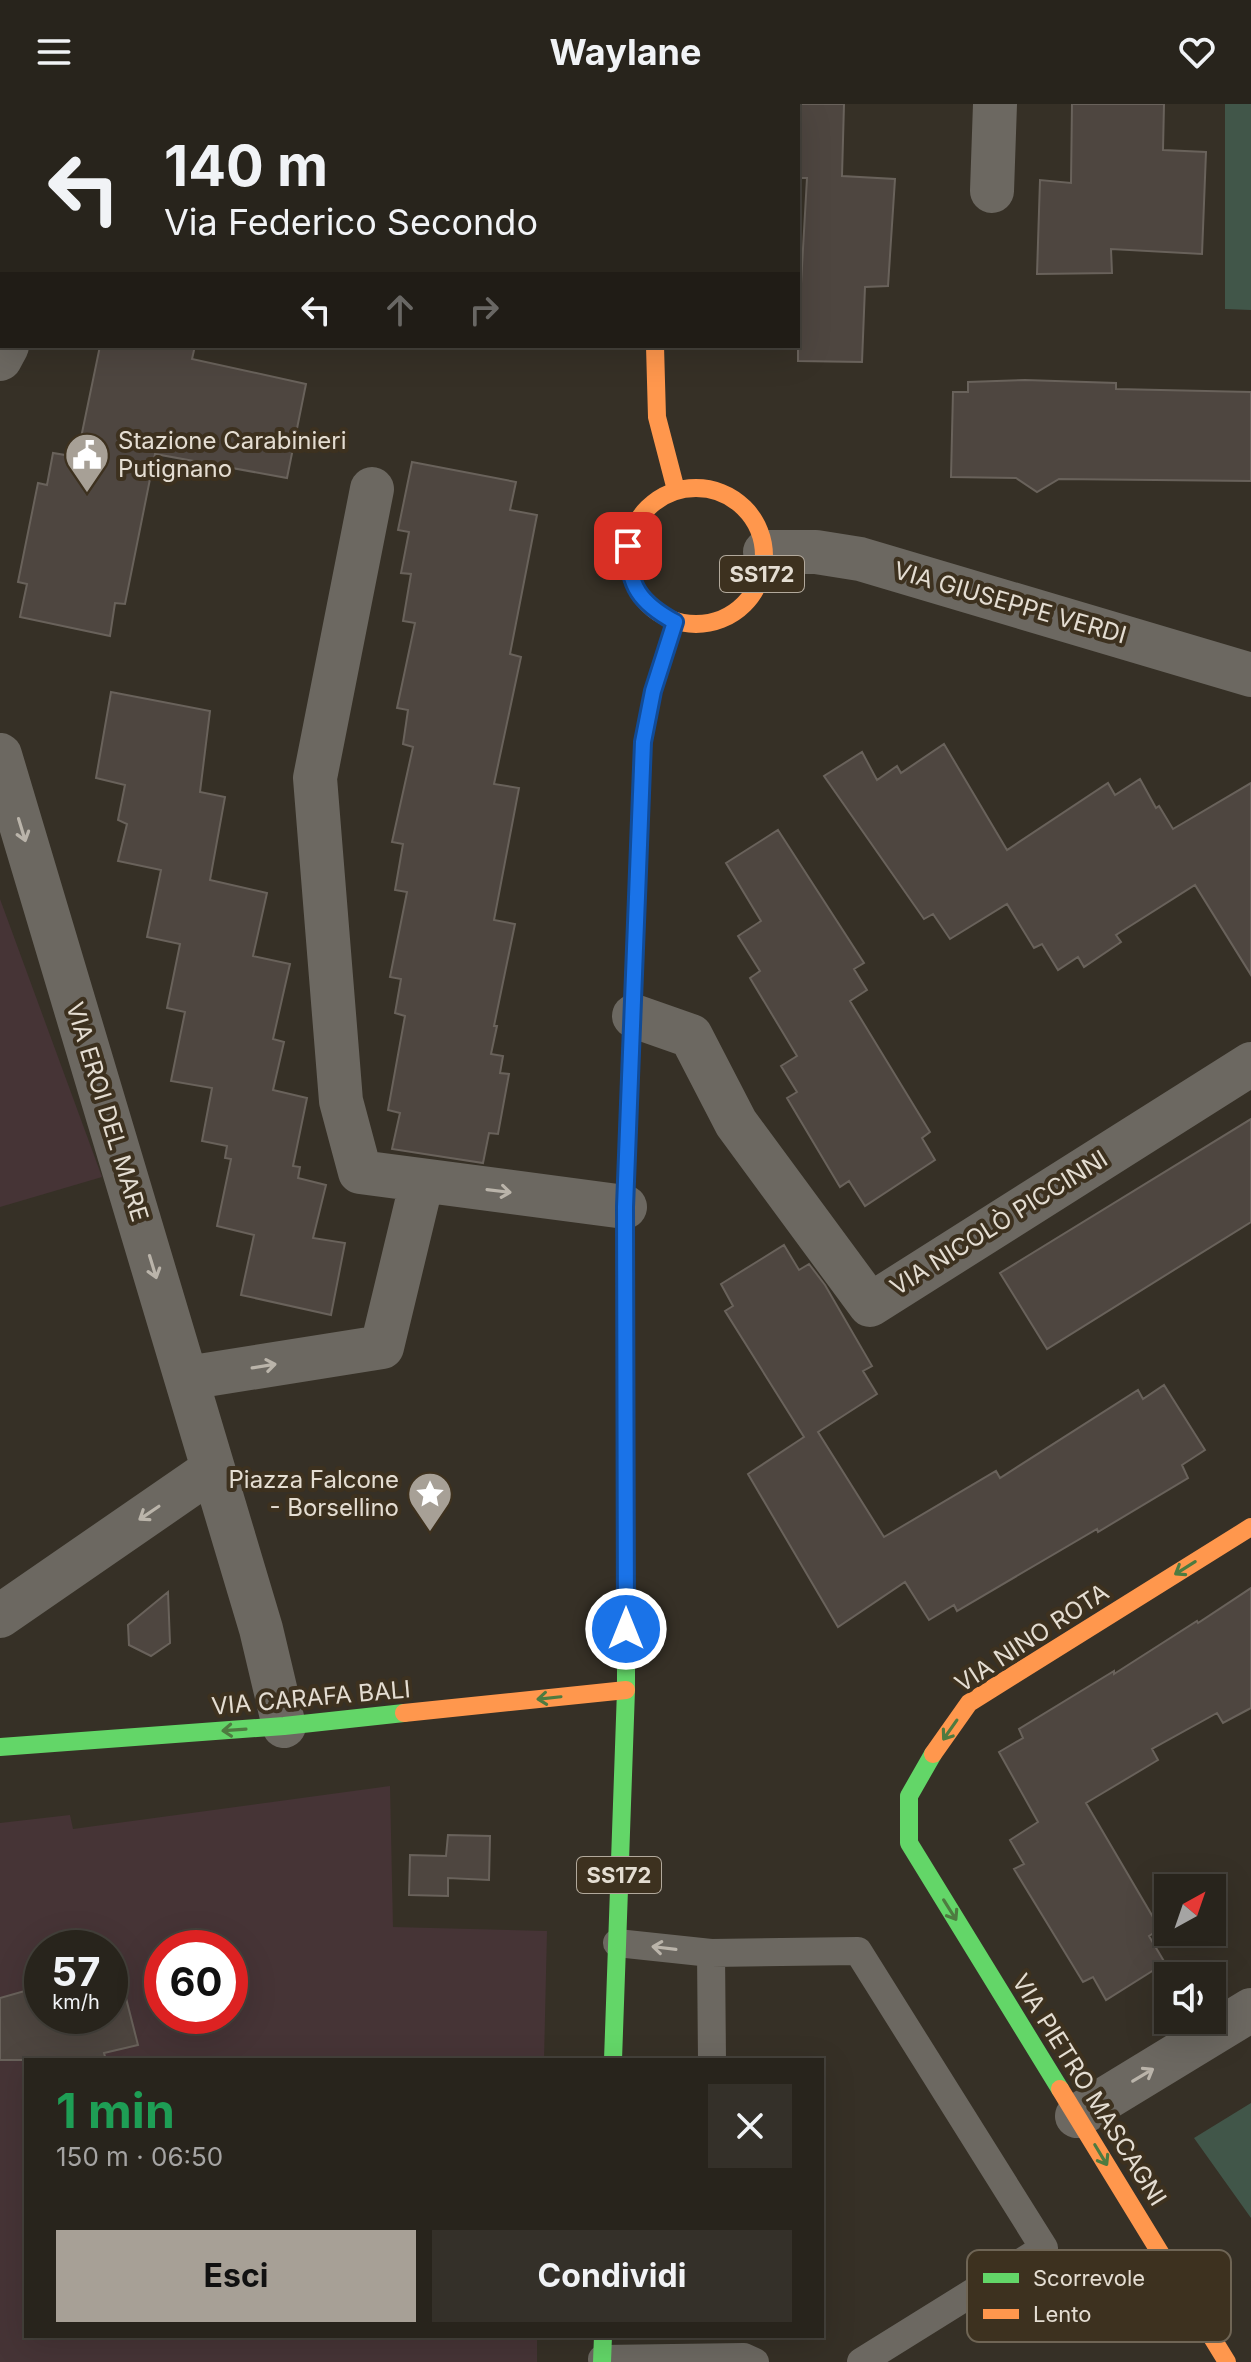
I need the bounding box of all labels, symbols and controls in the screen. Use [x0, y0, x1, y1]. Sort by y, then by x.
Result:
icon: menu [32, 30, 76, 74]
text: Waylane [550, 30, 701, 74]
icon: heart [1175, 30, 1219, 74]
text: 140 m [164, 132, 328, 200]
icon: left [32, 136, 136, 240]
text: Via Federico Secondo [164, 200, 538, 244]
icon: left [294, 288, 338, 332]
icon: ahead [378, 288, 422, 332]
icon: right [462, 288, 506, 332]
place label: Stazione Carabinieri Putignano [118, 426, 346, 483]
public building icon: Stazione Carabinieri Putignano [63, 431, 111, 494]
pin [594, 512, 662, 580]
icon: arrive [606, 524, 650, 568]
street label: VIA GIUSEPPE VERDI [891, 555, 1130, 650]
road number: SS172 [720, 556, 804, 592]
one-way arrow [15, 817, 30, 843]
street label: VIA EROI DEL MARE [60, 999, 155, 1225]
street label: VIA NICOLÒ PICCINNI [885, 1144, 1113, 1301]
one-way arrow [485, 1183, 512, 1198]
one-way arrow [147, 1254, 161, 1279]
one-way arrow [250, 1358, 276, 1373]
place label: Piazza Falcone - Borsellino [229, 1465, 399, 1522]
place icon: Piazza Falcone - Borsellino [406, 1470, 454, 1533]
one-way arrow [138, 1505, 160, 1521]
one-way arrow [1174, 1560, 1197, 1576]
street label: VIA NINO ROTA [950, 1577, 1114, 1698]
position arrow [584, 1587, 668, 1671]
street label: VIA CARAFA BALI [210, 1674, 412, 1721]
one-way arrow [536, 1690, 563, 1705]
one-way arrow [942, 1719, 958, 1741]
one-way arrow [221, 1723, 248, 1738]
road number: SS172 [577, 1857, 661, 1893]
north arrow [1154, 1874, 1226, 1946]
map controls [1154, 1874, 1226, 2034]
one-way arrow [942, 1898, 958, 1920]
speed limit sign: 60 [144, 1930, 248, 2034]
one-way arrow [652, 1940, 677, 1955]
text: 57 [52, 1947, 100, 1996]
button: sound [1154, 1962, 1226, 2034]
street label: VIA PIETRO MASCAGNI [1006, 1969, 1173, 2211]
text: km/h [52, 1990, 100, 2014]
one-way arrow [1131, 2067, 1154, 2083]
text: 1 min [56, 2081, 175, 2140]
button: close [708, 2084, 792, 2168]
text: 150 m · 06:50 [56, 2141, 223, 2172]
one-way arrow [1093, 2143, 1109, 2166]
button: Esci [56, 2230, 416, 2322]
button: Condividi [432, 2230, 792, 2322]
legend [967, 2250, 1231, 2342]
text: Scorrevole [1033, 2265, 1145, 2291]
text: Lento [1033, 2301, 1091, 2327]

